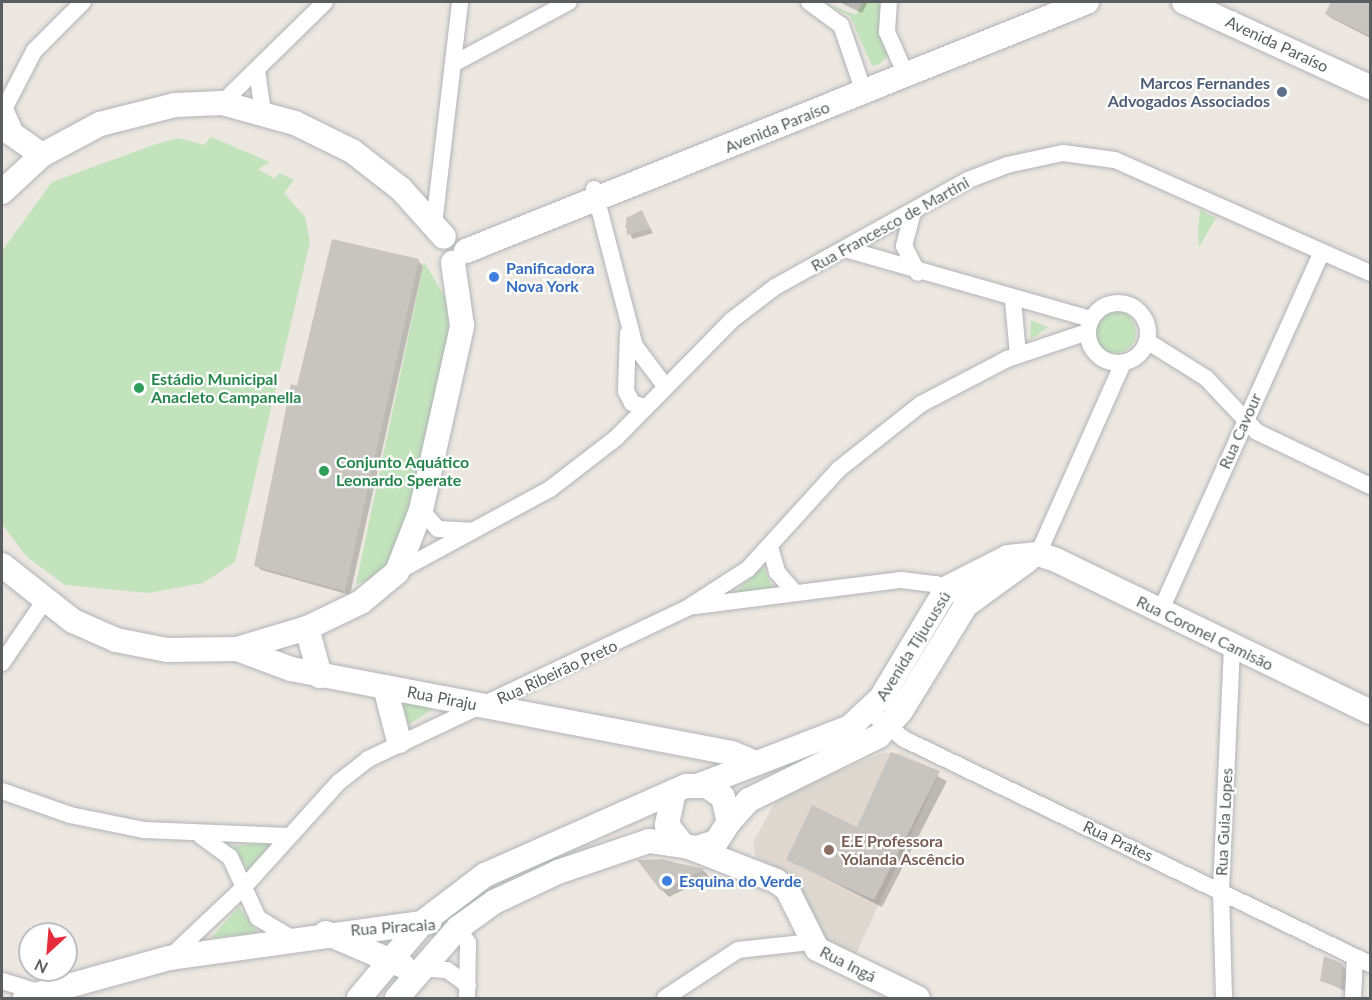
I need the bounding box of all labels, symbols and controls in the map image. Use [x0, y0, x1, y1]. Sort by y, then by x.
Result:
street label: Avenida Paraíso [1223, 12, 1331, 76]
place label: Marcos Fernandes Advogados Associados [1107, 73, 1270, 111]
marker: Marcos Fernandes Advogados Associados [1275, 85, 1289, 99]
street label: Avenida Paraíso [722, 97, 832, 157]
street label: Rua Francesco de Martini [808, 173, 972, 275]
place label: Panificadora Nova York [506, 258, 595, 296]
marker: Panificadora Nova York [487, 270, 501, 284]
place label: Estádio Municipal Anacleto Campanella [151, 369, 301, 407]
marker: Estádio Municipal Anacleto Campanella [132, 381, 146, 395]
street label: Rua Cavour [1215, 390, 1265, 472]
place label: Conjunto Aquático Leonardo Sperate [336, 452, 470, 490]
marker: Conjunto Aquático Leonardo Sperate [317, 464, 331, 478]
street label: Avenida Tijucussú [872, 588, 954, 704]
street label: Rua Coronel Camisão [1134, 592, 1276, 674]
street label: Rua Ribeirão Preto [494, 636, 620, 708]
street label: Rua Piraju [406, 682, 478, 714]
street label: Rua Guia Lopes [1212, 768, 1236, 876]
street label: Rua Prates [1080, 817, 1156, 865]
place label: E.E Professora Yolanda Ascêncio [841, 831, 965, 869]
marker: E.E Professora Yolanda Ascêncio [822, 843, 836, 857]
place label: Esquina do Verde [679, 871, 802, 891]
marker: Esquina do Verde [660, 874, 674, 888]
street label: Rua Piracaia [350, 914, 436, 940]
north arrow [18, 922, 78, 982]
street label: Rua Ingá [817, 942, 879, 986]
text: N [31, 956, 50, 978]

